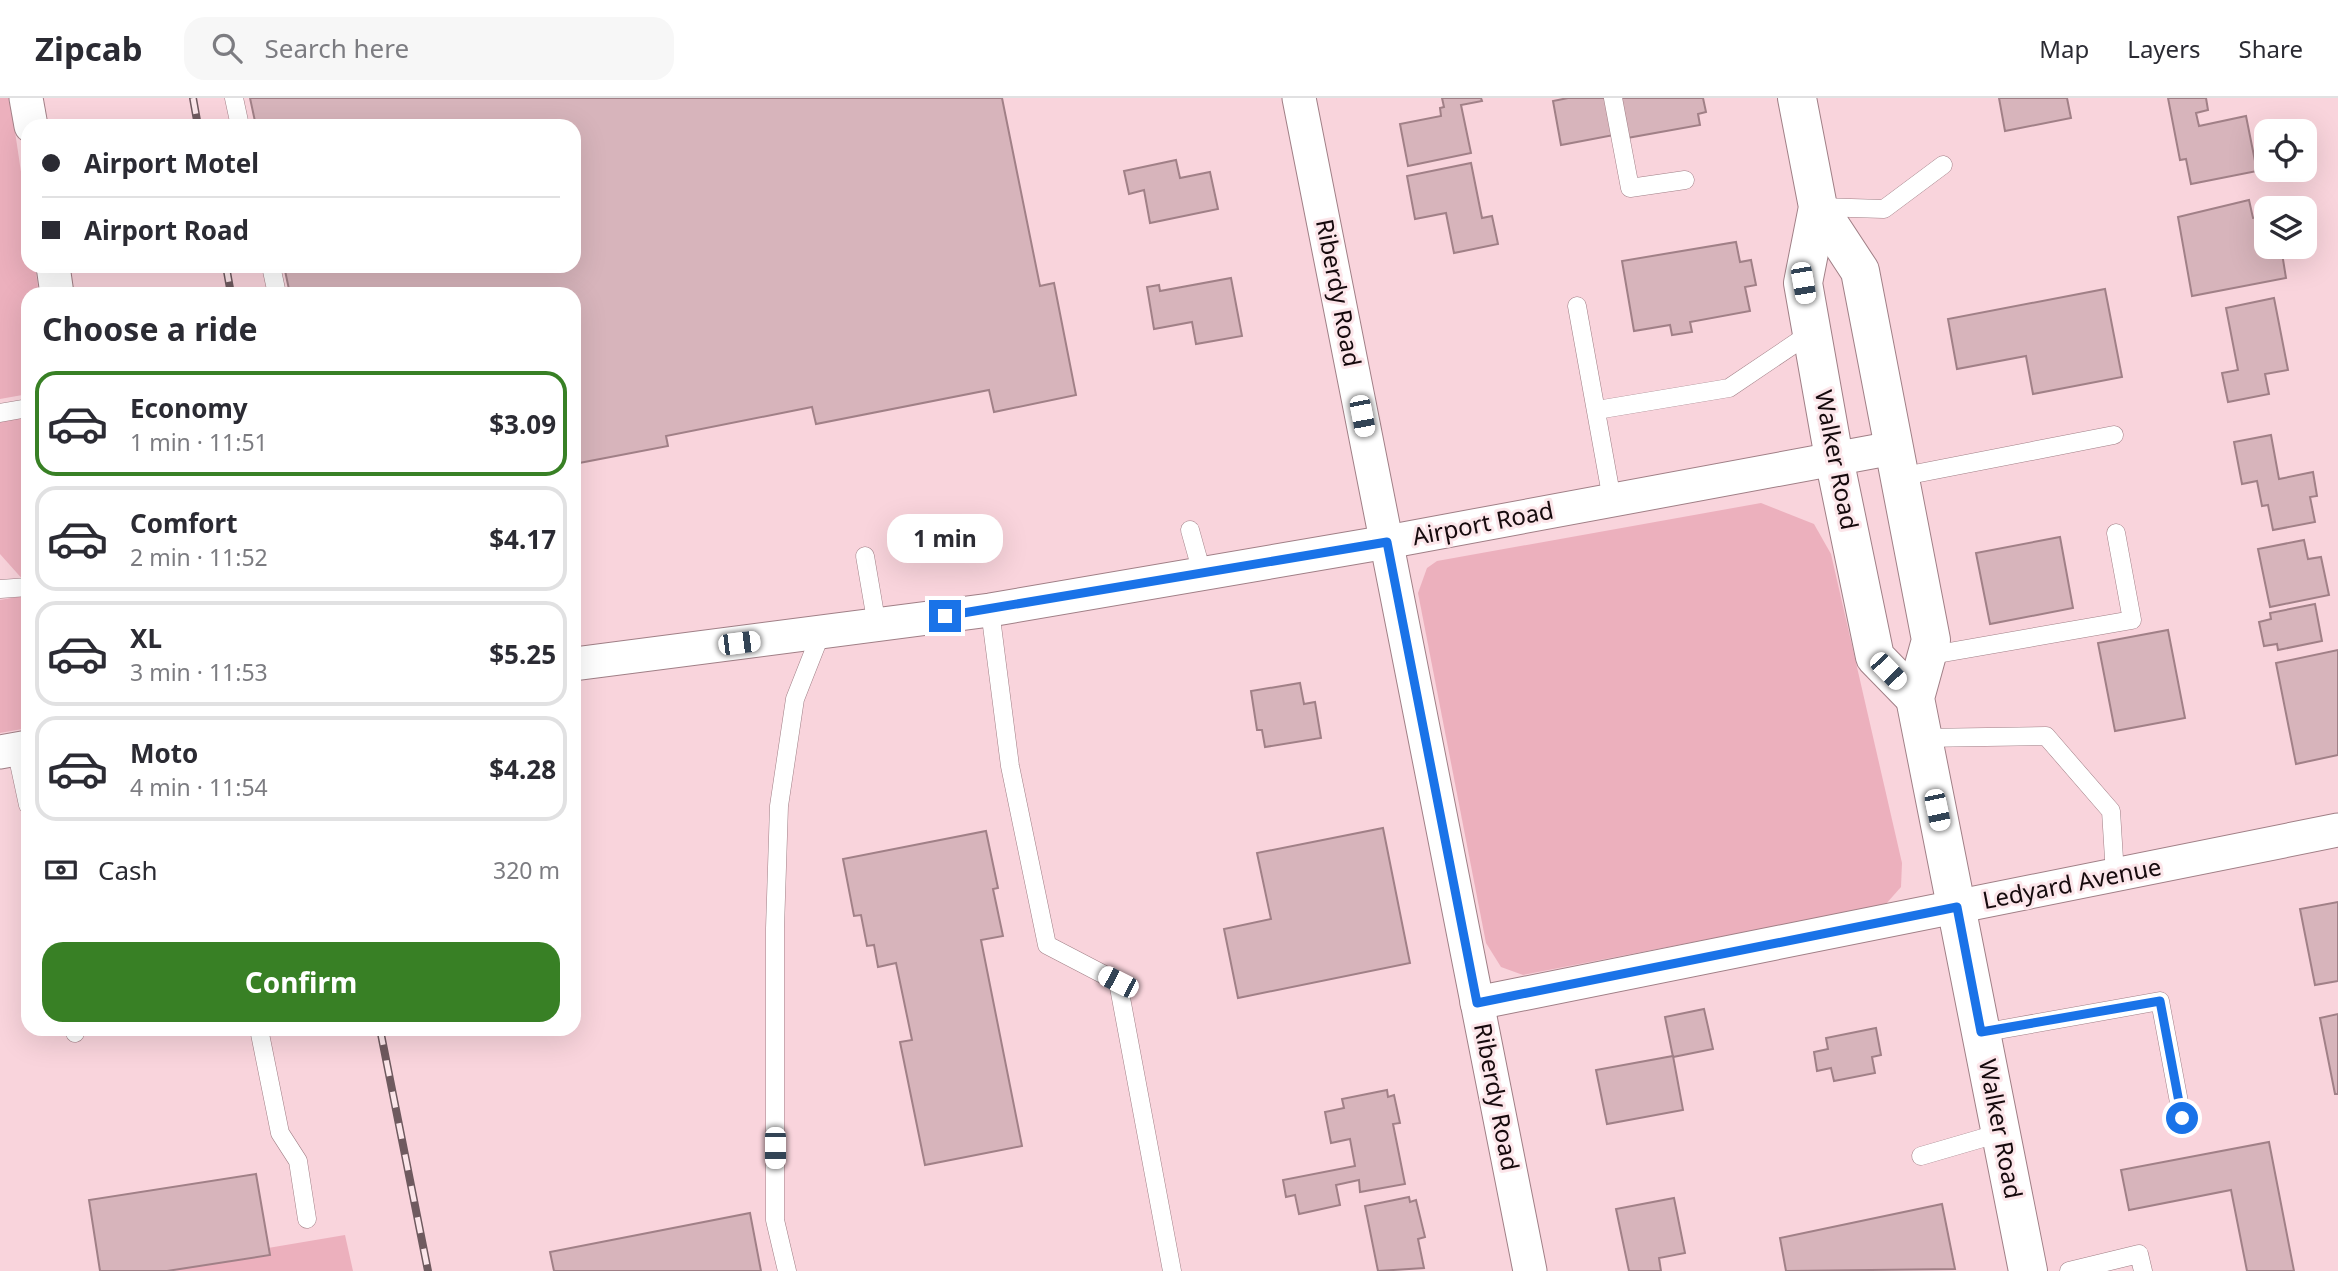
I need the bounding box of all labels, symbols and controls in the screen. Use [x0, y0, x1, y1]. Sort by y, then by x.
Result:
search box [184, 17, 674, 80]
text: Zipcab [35, 26, 142, 71]
icon: search [208, 29, 246, 67]
text: Search here [264, 30, 409, 66]
text: Map [2039, 32, 2089, 65]
text: Layers [2127, 32, 2201, 65]
text: Share [2239, 32, 2303, 65]
map controls [2254, 119, 2317, 259]
button: locate [2254, 119, 2317, 182]
text: Airport Motel [84, 145, 259, 181]
button: layers [2254, 196, 2317, 259]
text: Airport Road [84, 212, 249, 248]
street label: Riberdy Road [1309, 216, 1370, 369]
car [1790, 260, 1817, 306]
text: Choose a ride [42, 307, 258, 350]
street label: Walker Road [1808, 387, 1867, 532]
text: Economy [130, 390, 248, 426]
icon: car [46, 392, 109, 455]
car [1348, 393, 1377, 439]
text: $3.09 [489, 406, 556, 442]
text: 1 min · 11:51 [130, 426, 268, 458]
street label: Airport Road [1409, 493, 1556, 552]
text: Comfort [130, 505, 238, 541]
icon: car [46, 507, 109, 570]
callout: 1 min [887, 514, 1003, 564]
text: $4.17 [489, 521, 556, 557]
text: 1 min [913, 522, 977, 554]
text: 2 min · 11:52 [130, 541, 268, 573]
route end [929, 600, 961, 632]
text: XL [130, 620, 162, 656]
icon: car [46, 622, 109, 685]
car [717, 630, 762, 656]
text: $5.25 [489, 636, 556, 672]
car [1866, 649, 1911, 693]
text: 3 min · 11:53 [130, 656, 268, 688]
text: Moto [130, 735, 198, 771]
icon: car [46, 737, 109, 800]
text: $4.28 [489, 751, 556, 787]
text: 4 min · 11:54 [130, 771, 268, 803]
car [1923, 787, 1952, 833]
street label: Ledyard Avenue [1980, 849, 2164, 916]
icon: cash [42, 851, 80, 889]
text: Cash [98, 852, 158, 888]
text: 320 m [493, 854, 560, 886]
button: Confirm [42, 942, 560, 1022]
car [1095, 963, 1142, 1001]
street label: Riberdy Road [1467, 1020, 1528, 1173]
street label: Walker Road [1972, 1056, 2031, 1201]
route start [2166, 1102, 2198, 1134]
car [765, 1127, 786, 1169]

